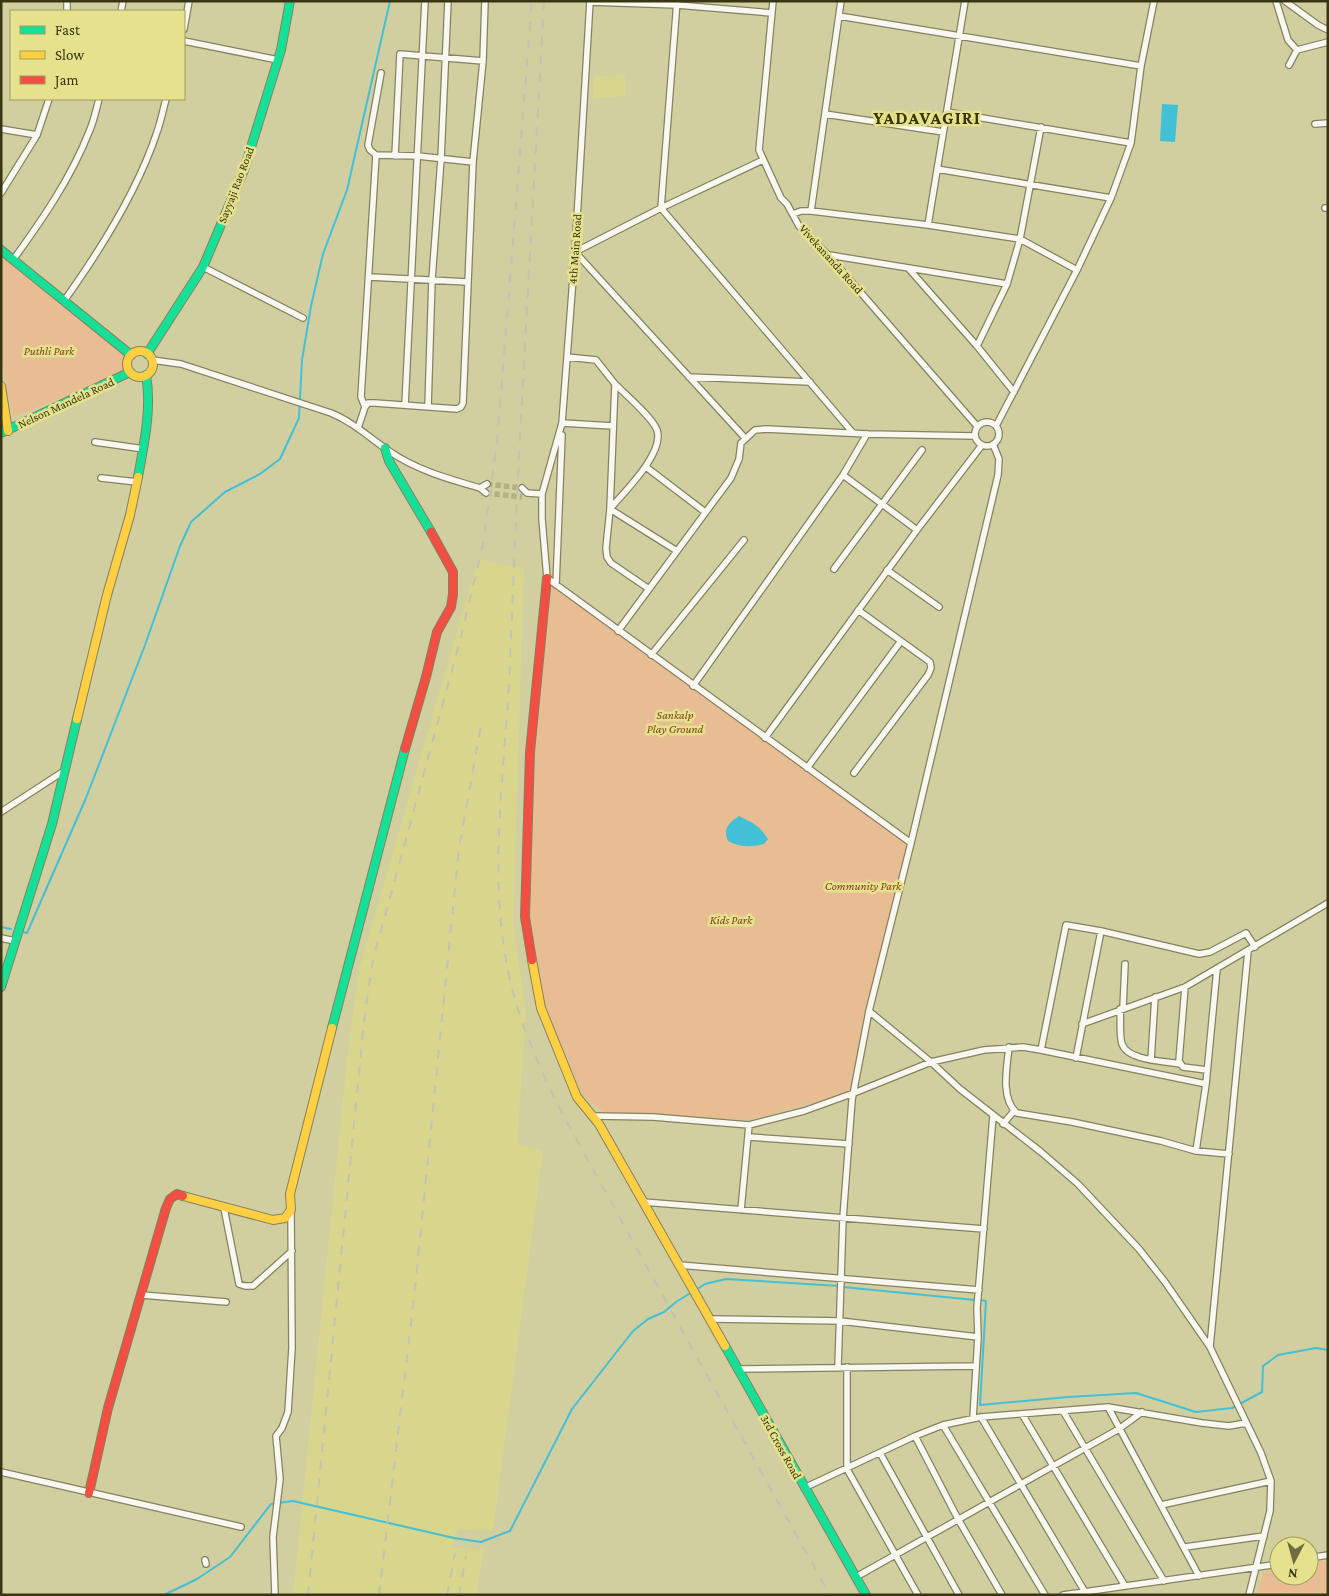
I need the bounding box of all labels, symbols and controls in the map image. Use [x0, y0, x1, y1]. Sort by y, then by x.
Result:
legend [10, 10, 185, 100]
text: Fast [55, 22, 81, 38]
text: Slow [55, 47, 85, 63]
text: Jam [53, 72, 78, 89]
district label: YADAVAGIRI [873, 108, 981, 128]
street label: Sayyaji Rao Road [215, 144, 257, 225]
street label: 4th Main Road [566, 213, 584, 285]
street label: Vivekananda Road [796, 221, 866, 297]
park label: Puthli Park [24, 344, 75, 358]
street label: Nelson Mandela Road [16, 374, 117, 431]
park label: Sankalp Play Ground [647, 708, 703, 736]
park label: Community Park [825, 879, 902, 893]
park label: Kids Park [710, 913, 753, 927]
street label: 3rd Cross Road [758, 1412, 805, 1482]
north arrow [1269, 1536, 1319, 1586]
text: N [1287, 1565, 1298, 1582]

